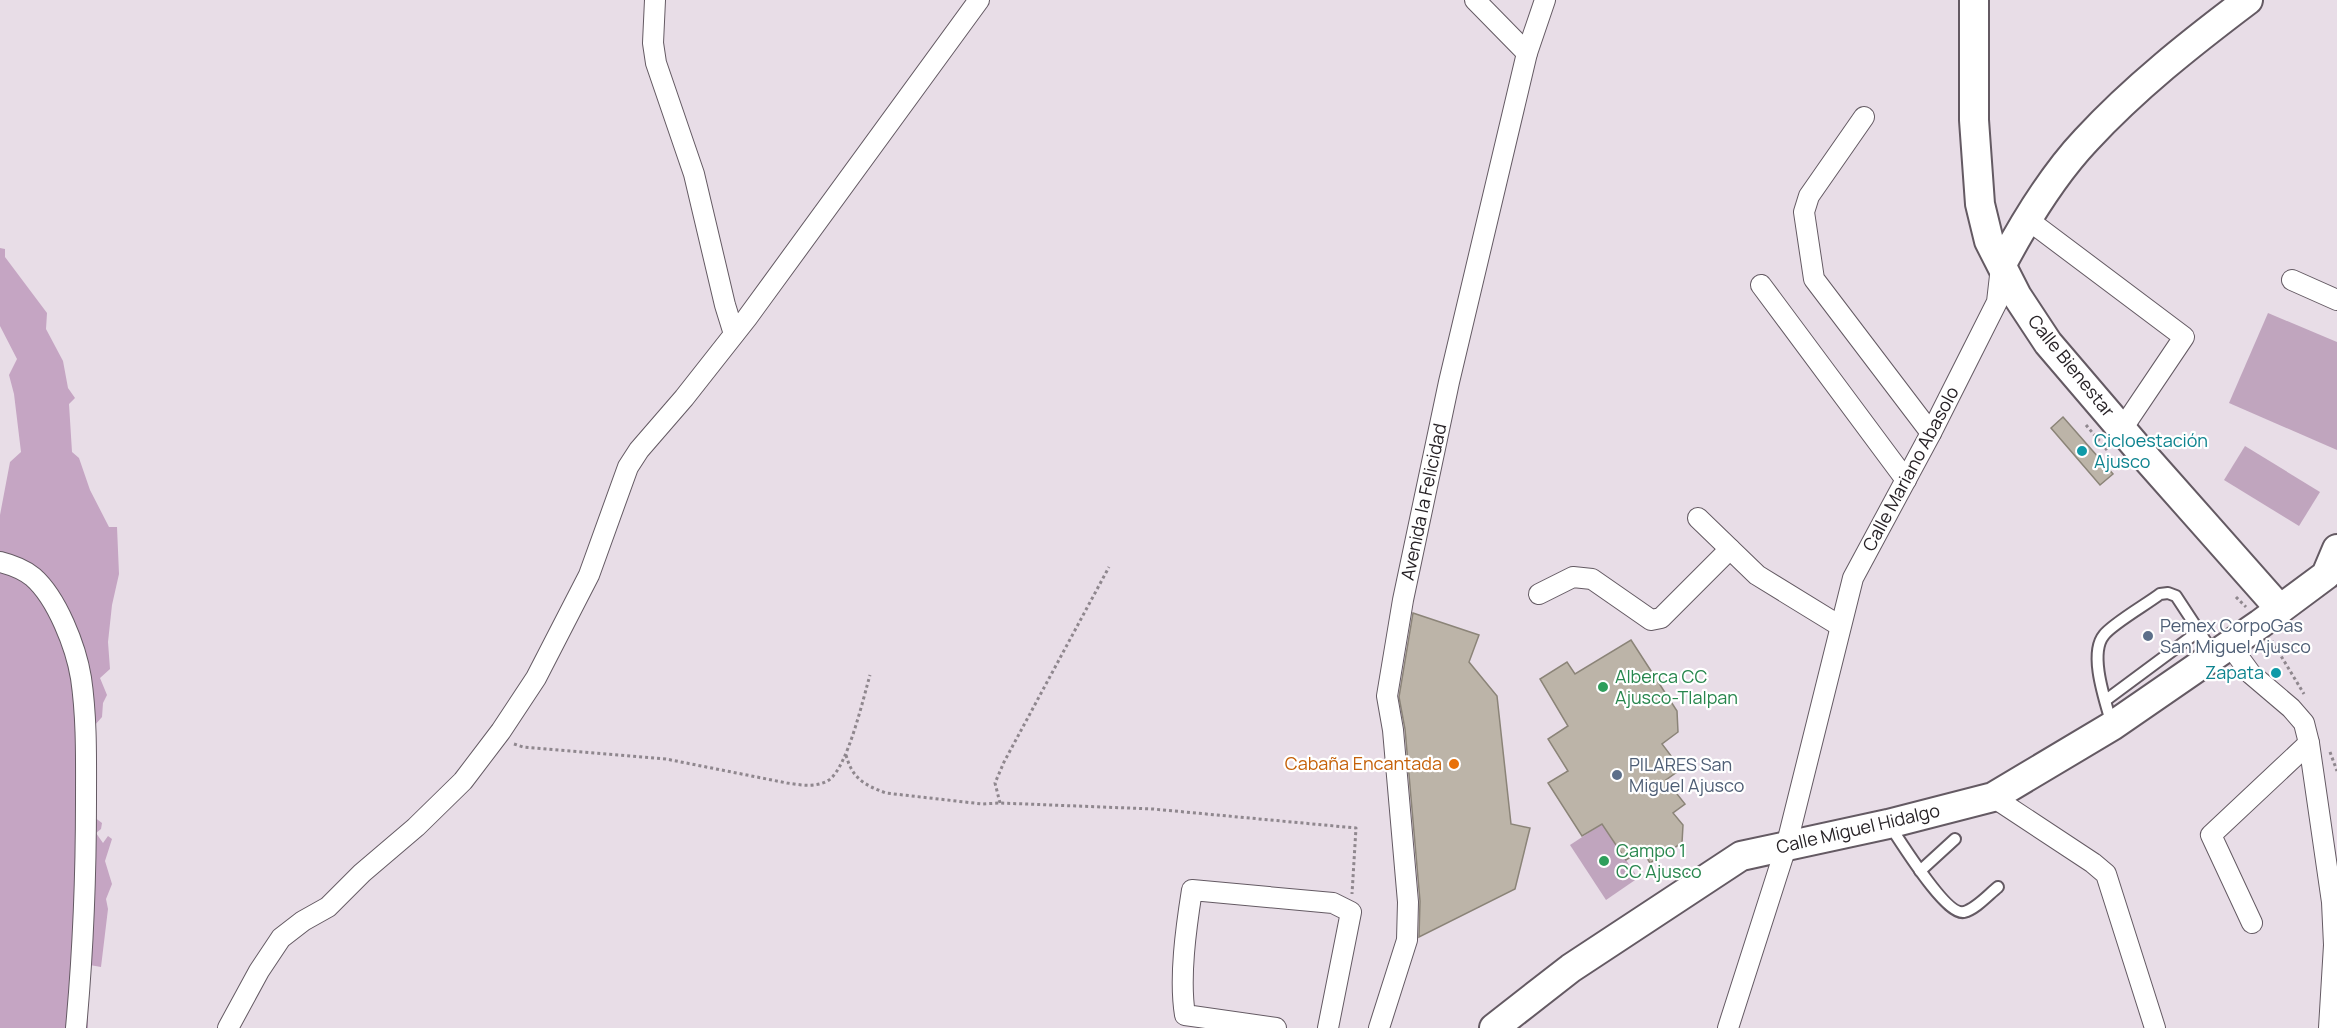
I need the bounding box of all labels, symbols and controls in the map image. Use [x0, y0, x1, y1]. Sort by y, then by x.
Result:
street label: Calle Bienestar [2023, 309, 2121, 422]
street label: Calle Mariano Abasolo [1857, 382, 1964, 555]
street label: Avenida la Felicidad [1395, 421, 1451, 582]
place label: Cicloestación Ajusco [2094, 428, 2208, 473]
marker: Cicloestación Ajusco [2075, 444, 2089, 458]
place label: Pemex CorpoGas San Miguel Ajusco [2160, 613, 2311, 658]
marker: Pemex CorpoGas San Miguel Ajusco [2141, 629, 2155, 643]
place label: Zapata [2205, 660, 2264, 684]
place label: Alberca CC Ajusco-Tlalpan [1615, 664, 1738, 709]
marker: Zapata [2269, 666, 2283, 680]
marker: Alberca CC Ajusco-Tlalpan [1596, 680, 1610, 694]
place label: Cabaña Encantada [1285, 751, 1442, 775]
place label: PILARES San Miguel Ajusco [1629, 752, 1744, 797]
marker: Cabaña Encantada [1447, 757, 1461, 771]
marker: PILARES San Miguel Ajusco [1610, 768, 1624, 782]
street label: Calle Miguel Hidalgo [1774, 798, 1942, 859]
place label: Campo 1 CC Ajusco [1616, 838, 1702, 883]
marker: Campo 1 CC Ajusco [1597, 854, 1611, 868]

